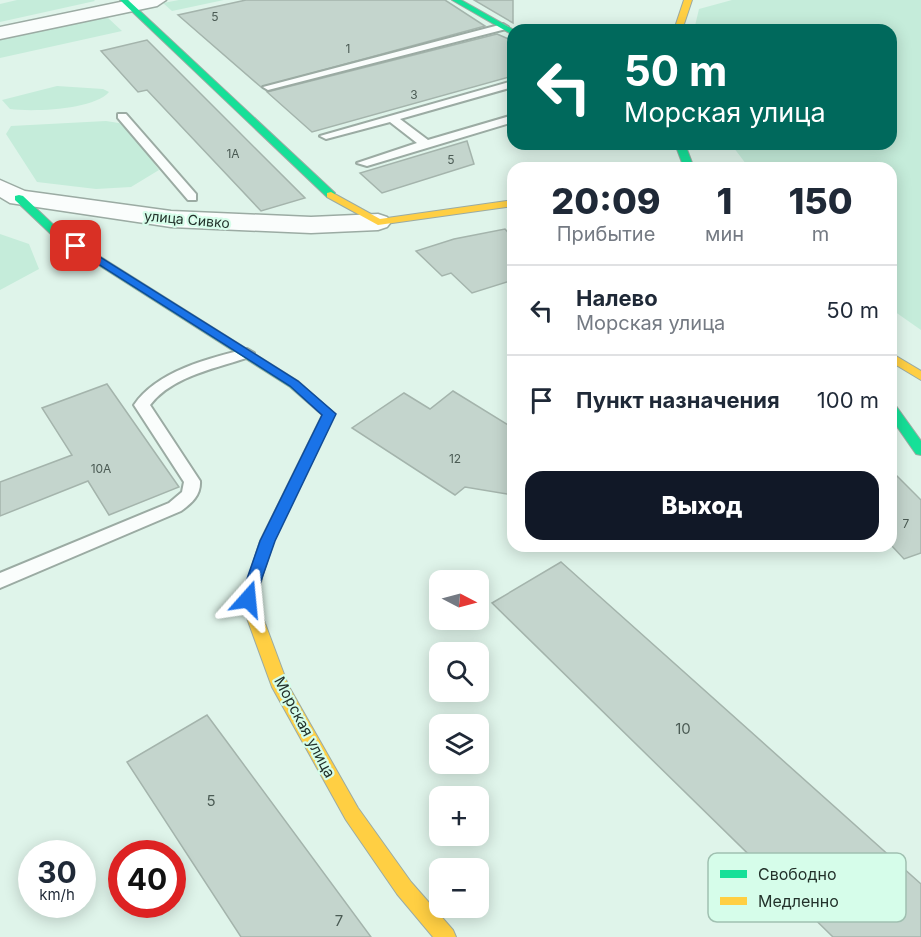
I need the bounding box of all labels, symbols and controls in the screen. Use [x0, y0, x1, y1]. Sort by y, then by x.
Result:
house number: 5 [211, 9, 219, 24]
house number: 1 [346, 41, 350, 56]
text: 50 m [624, 45, 727, 96]
icon: left [525, 48, 603, 126]
house number: 3 [410, 87, 418, 102]
text: Морская улица [624, 96, 826, 129]
house number: 1А [226, 146, 240, 161]
house number: 5 [447, 152, 455, 167]
text: 20:09 [551, 179, 661, 223]
text: 1 [717, 179, 732, 223]
text: 150 [788, 179, 853, 223]
street label: улица Сивко [144, 207, 230, 231]
pin [50, 220, 101, 271]
text: Прибытие [557, 222, 655, 246]
text: мин [705, 222, 744, 246]
text: m [812, 222, 829, 246]
icon: arrive [59, 229, 92, 262]
text: Налево [576, 285, 658, 311]
icon: left [525, 294, 558, 327]
text: 50 m [826, 297, 879, 323]
text: Морская улица [576, 311, 725, 335]
icon: arrive [525, 384, 558, 417]
text: Пункт назначения [576, 387, 780, 413]
text: 100 m [817, 387, 879, 413]
house number: 12 [449, 451, 461, 466]
house number: 10А [91, 461, 111, 476]
button: Выход [525, 471, 879, 540]
house number: 7 [903, 516, 910, 531]
position arrow [216, 567, 280, 631]
north arrow [429, 570, 489, 630]
map controls [429, 570, 489, 918]
button: search [429, 642, 489, 702]
street label: Морская улица [270, 673, 340, 781]
button: layers [429, 714, 489, 774]
house number: 10 [675, 719, 691, 738]
button: + [429, 786, 489, 846]
house number: 5 [206, 791, 216, 810]
speed limit sign: 40 [108, 840, 186, 918]
legend [708, 853, 906, 922]
text: 30 [37, 854, 77, 890]
button: − [429, 858, 489, 918]
text: Свободно [758, 864, 837, 884]
text: km/h [39, 885, 75, 904]
text: Медленно [758, 891, 839, 911]
house number: 7 [335, 911, 343, 930]

